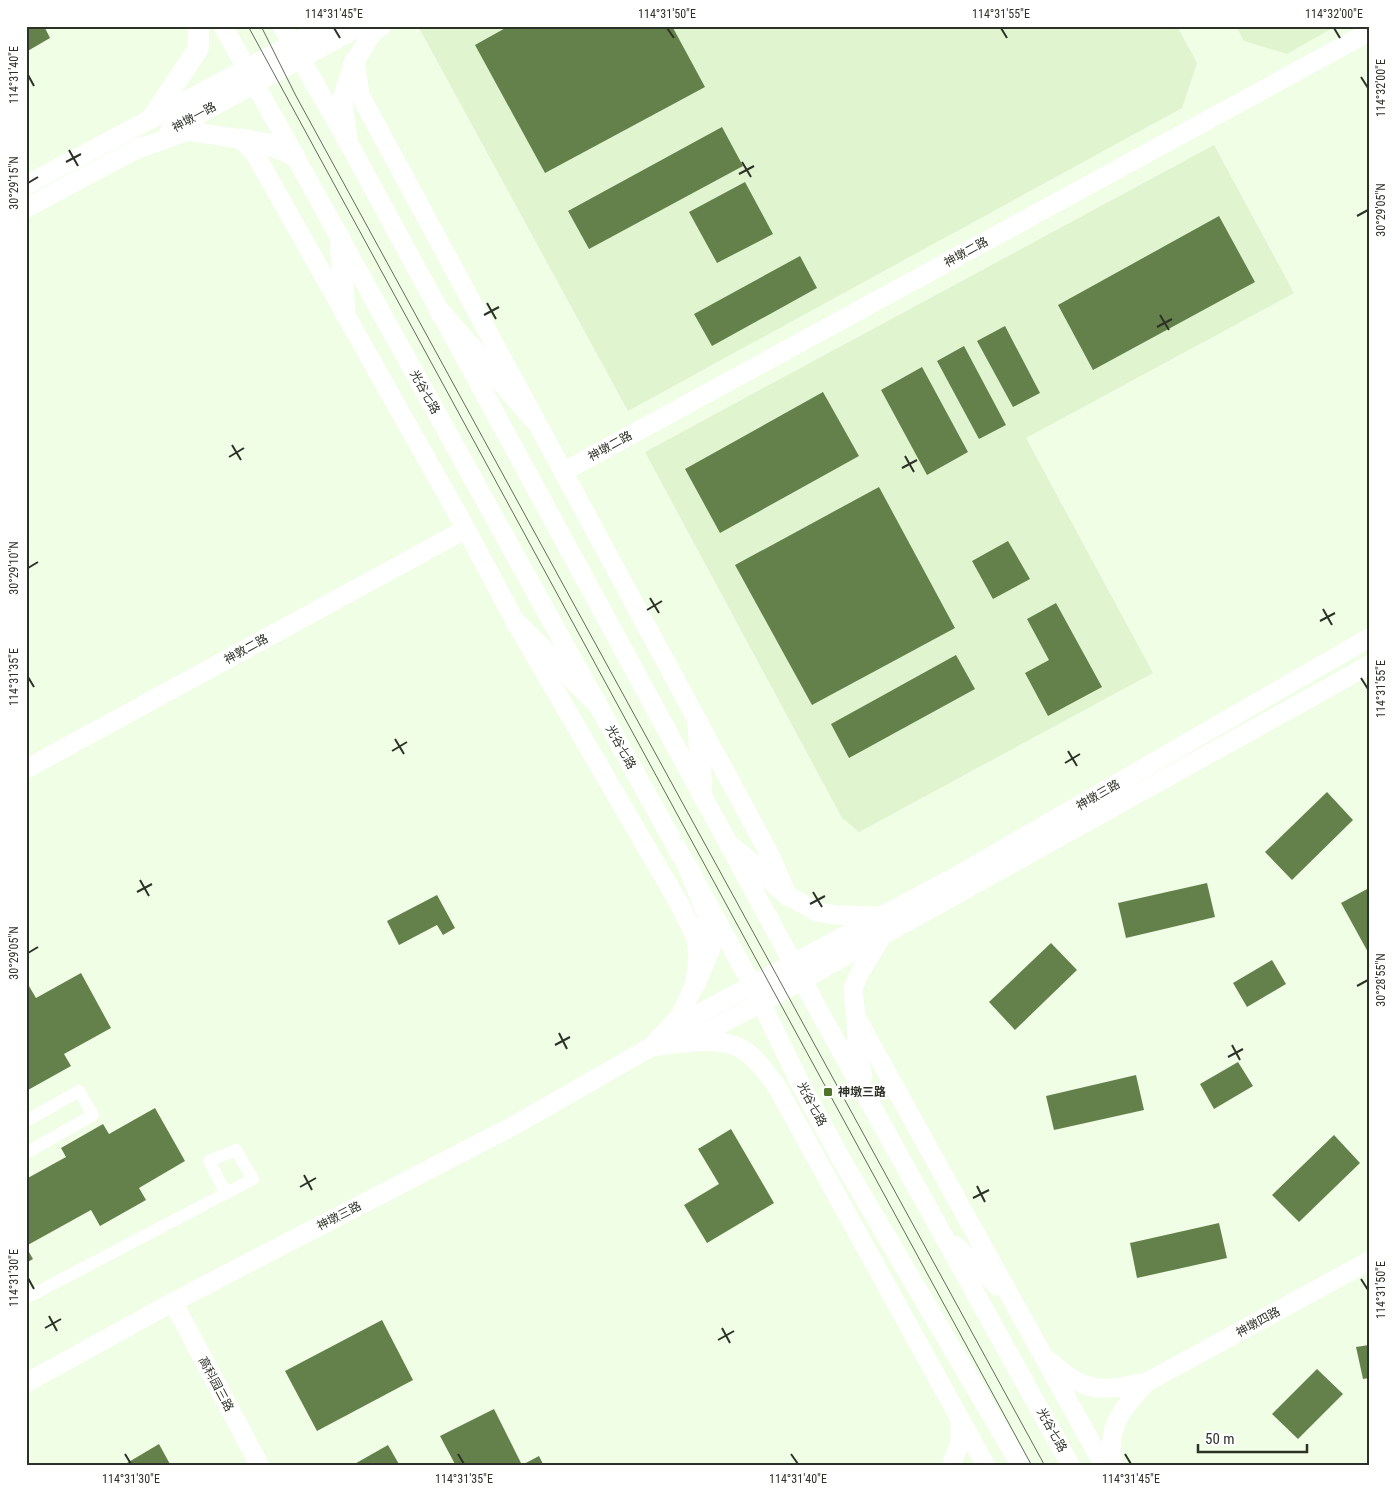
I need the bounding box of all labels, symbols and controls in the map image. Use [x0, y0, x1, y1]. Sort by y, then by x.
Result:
text: 114°31'45"E [305, 7, 363, 21]
text: 114°31'50"E [638, 7, 696, 21]
text: 114°31'55"E [972, 7, 1030, 21]
text: 114°32'00"E [1305, 7, 1363, 21]
text: 114°31'40"E [7, 46, 21, 104]
text: 114°32'00"E [1374, 59, 1388, 117]
street label: 神墩一路 [170, 99, 218, 135]
text: 30°29'15"N [7, 156, 21, 210]
text: 30°29'05"N [1374, 183, 1388, 237]
street label: 神墩二路 [942, 234, 990, 270]
street label: 光谷七路 [407, 368, 443, 416]
street label: 神墩二路 [586, 428, 634, 464]
text: 30°29'10"N [7, 541, 21, 595]
street label: 神敦二路 [222, 631, 270, 667]
text: 114°31'35"E [7, 648, 21, 706]
text: 114°31'55"E [1374, 660, 1388, 718]
street label: 光谷七路 [603, 723, 639, 771]
street label: 神墩三路 [1074, 777, 1122, 813]
text: 30°29'05"N [7, 926, 21, 980]
text: 30°28'55"N [1374, 953, 1388, 1007]
street label: 光谷七路 [795, 1080, 829, 1128]
place label: 神墩三路 [838, 1085, 886, 1099]
marker: 神墩三路 [822, 1086, 834, 1098]
street label: 神墩三路 [314, 1199, 364, 1233]
text: 114°31'30"E [7, 1249, 21, 1307]
text: 114°31'50"E [1374, 1261, 1388, 1319]
street label: 神墩四路 [1234, 1304, 1282, 1340]
street label: 高科园三路 [196, 1354, 236, 1414]
street label: 光谷七路 [1034, 1406, 1070, 1454]
scale bar [1198, 1422, 1306, 1454]
text: 50 m [1205, 1430, 1235, 1448]
text: 114°31'30"E [102, 1472, 160, 1486]
text: 114°31'35"E [435, 1472, 493, 1486]
text: 114°31'40"E [769, 1472, 827, 1486]
text: 114°31'45"E [1102, 1472, 1160, 1486]

